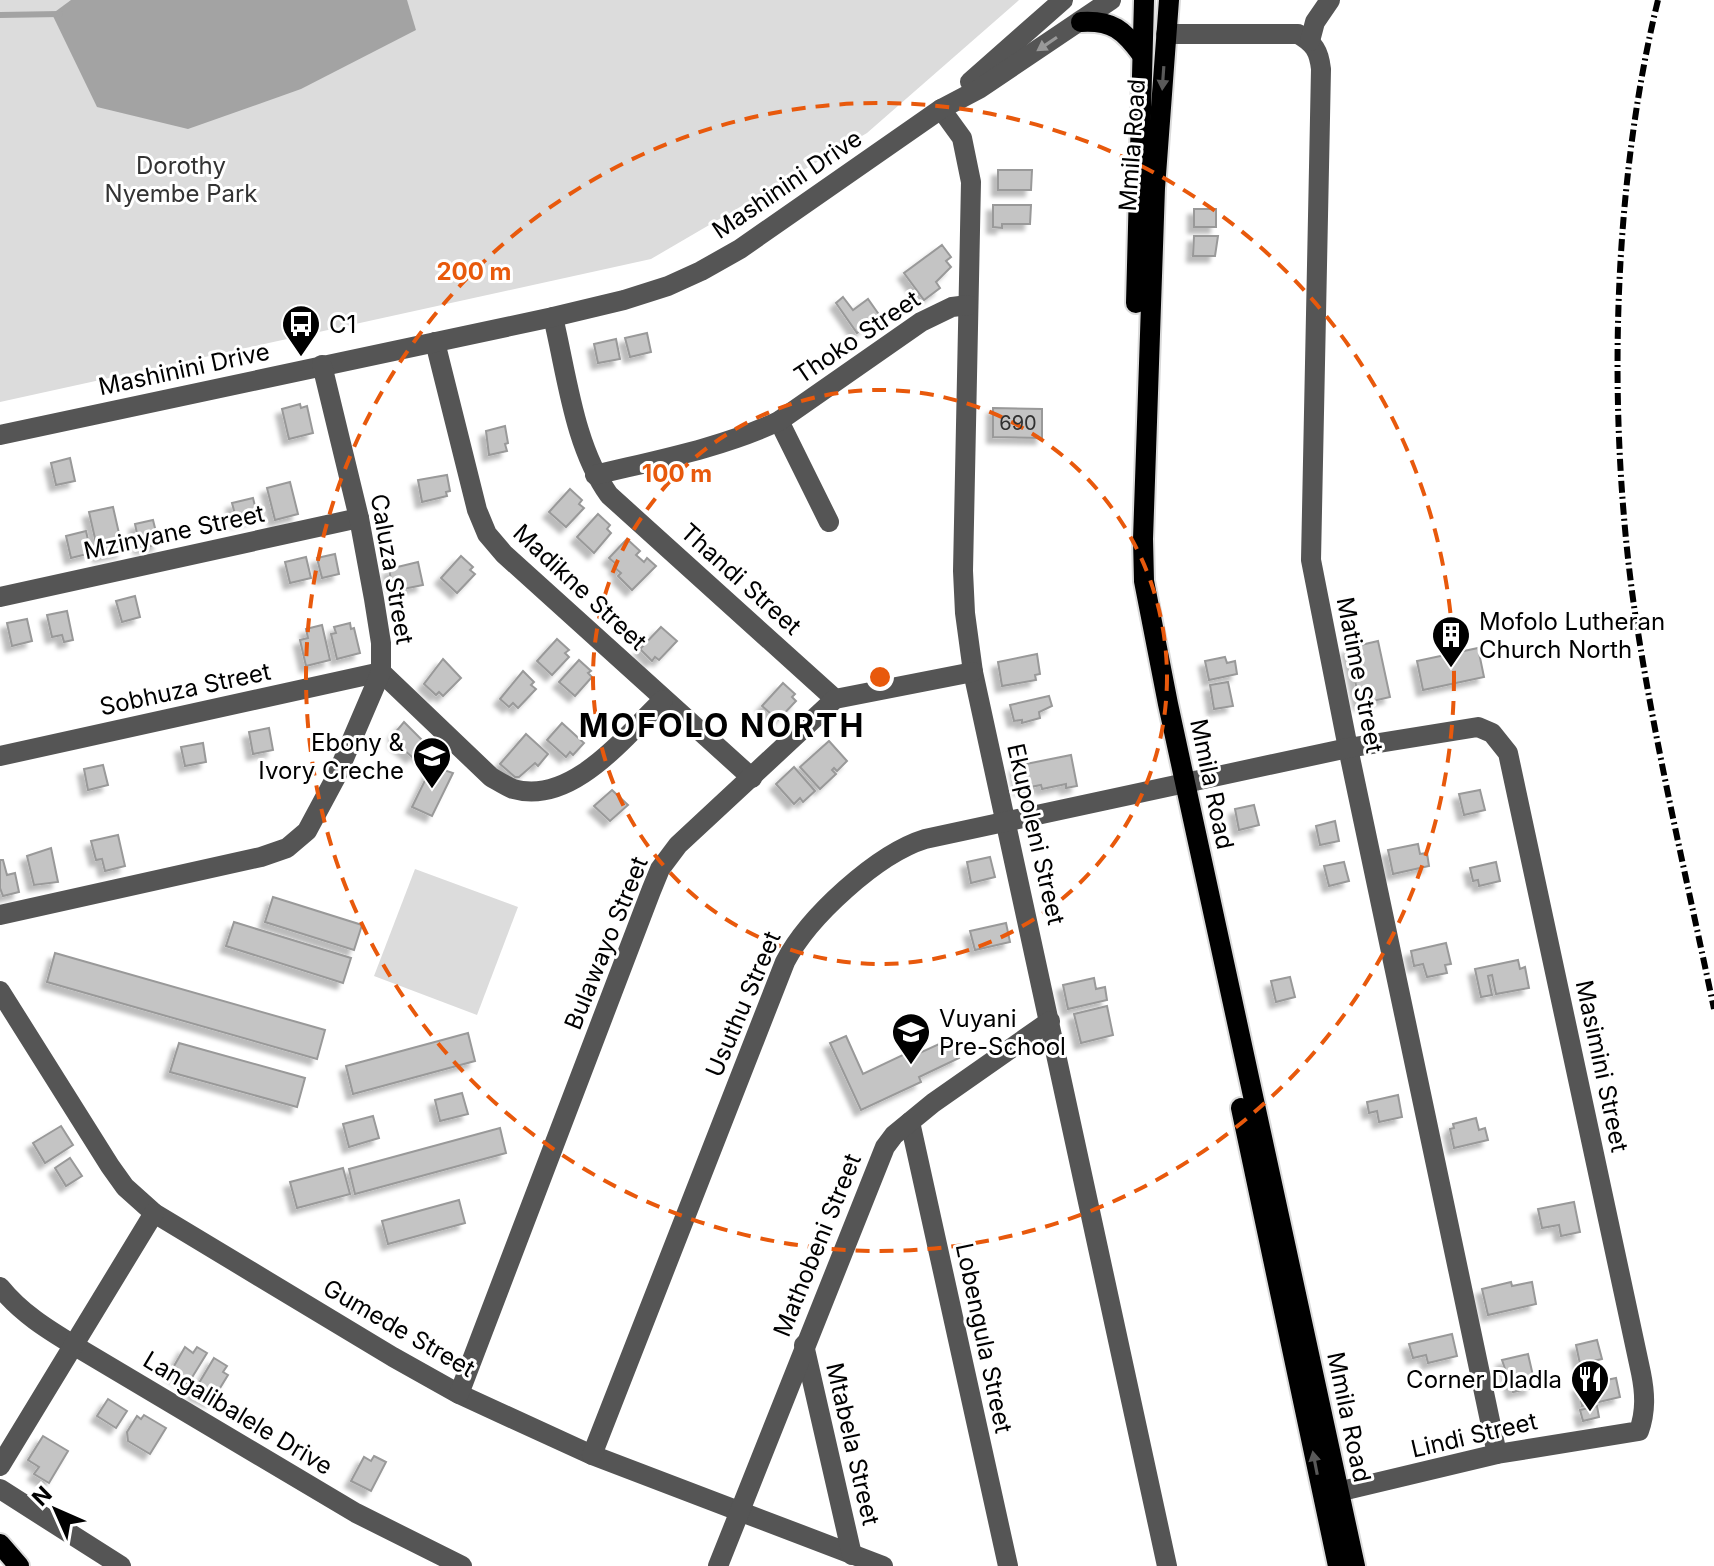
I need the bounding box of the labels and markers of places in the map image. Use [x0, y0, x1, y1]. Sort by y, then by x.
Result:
bus stop icon: C1 [280, 303, 322, 358]
place label: C1 [329, 310, 356, 339]
place label: Mofolo Lutheran Church North [1479, 607, 1665, 664]
building icon: Mofolo Lutheran Church North [1430, 614, 1472, 669]
centre of rings [866, 663, 894, 691]
place label: Ebony & Ivory Creche [258, 728, 405, 785]
school or university icon: Ebony & Ivory Creche [411, 735, 453, 790]
place label: Vuyani Pre-School [939, 1004, 1066, 1061]
school or university icon: Vuyani Pre-School [890, 1011, 932, 1066]
restaurant icon: Corner Dladla [1569, 1358, 1611, 1413]
place label: Corner Dladla [1406, 1365, 1562, 1394]

